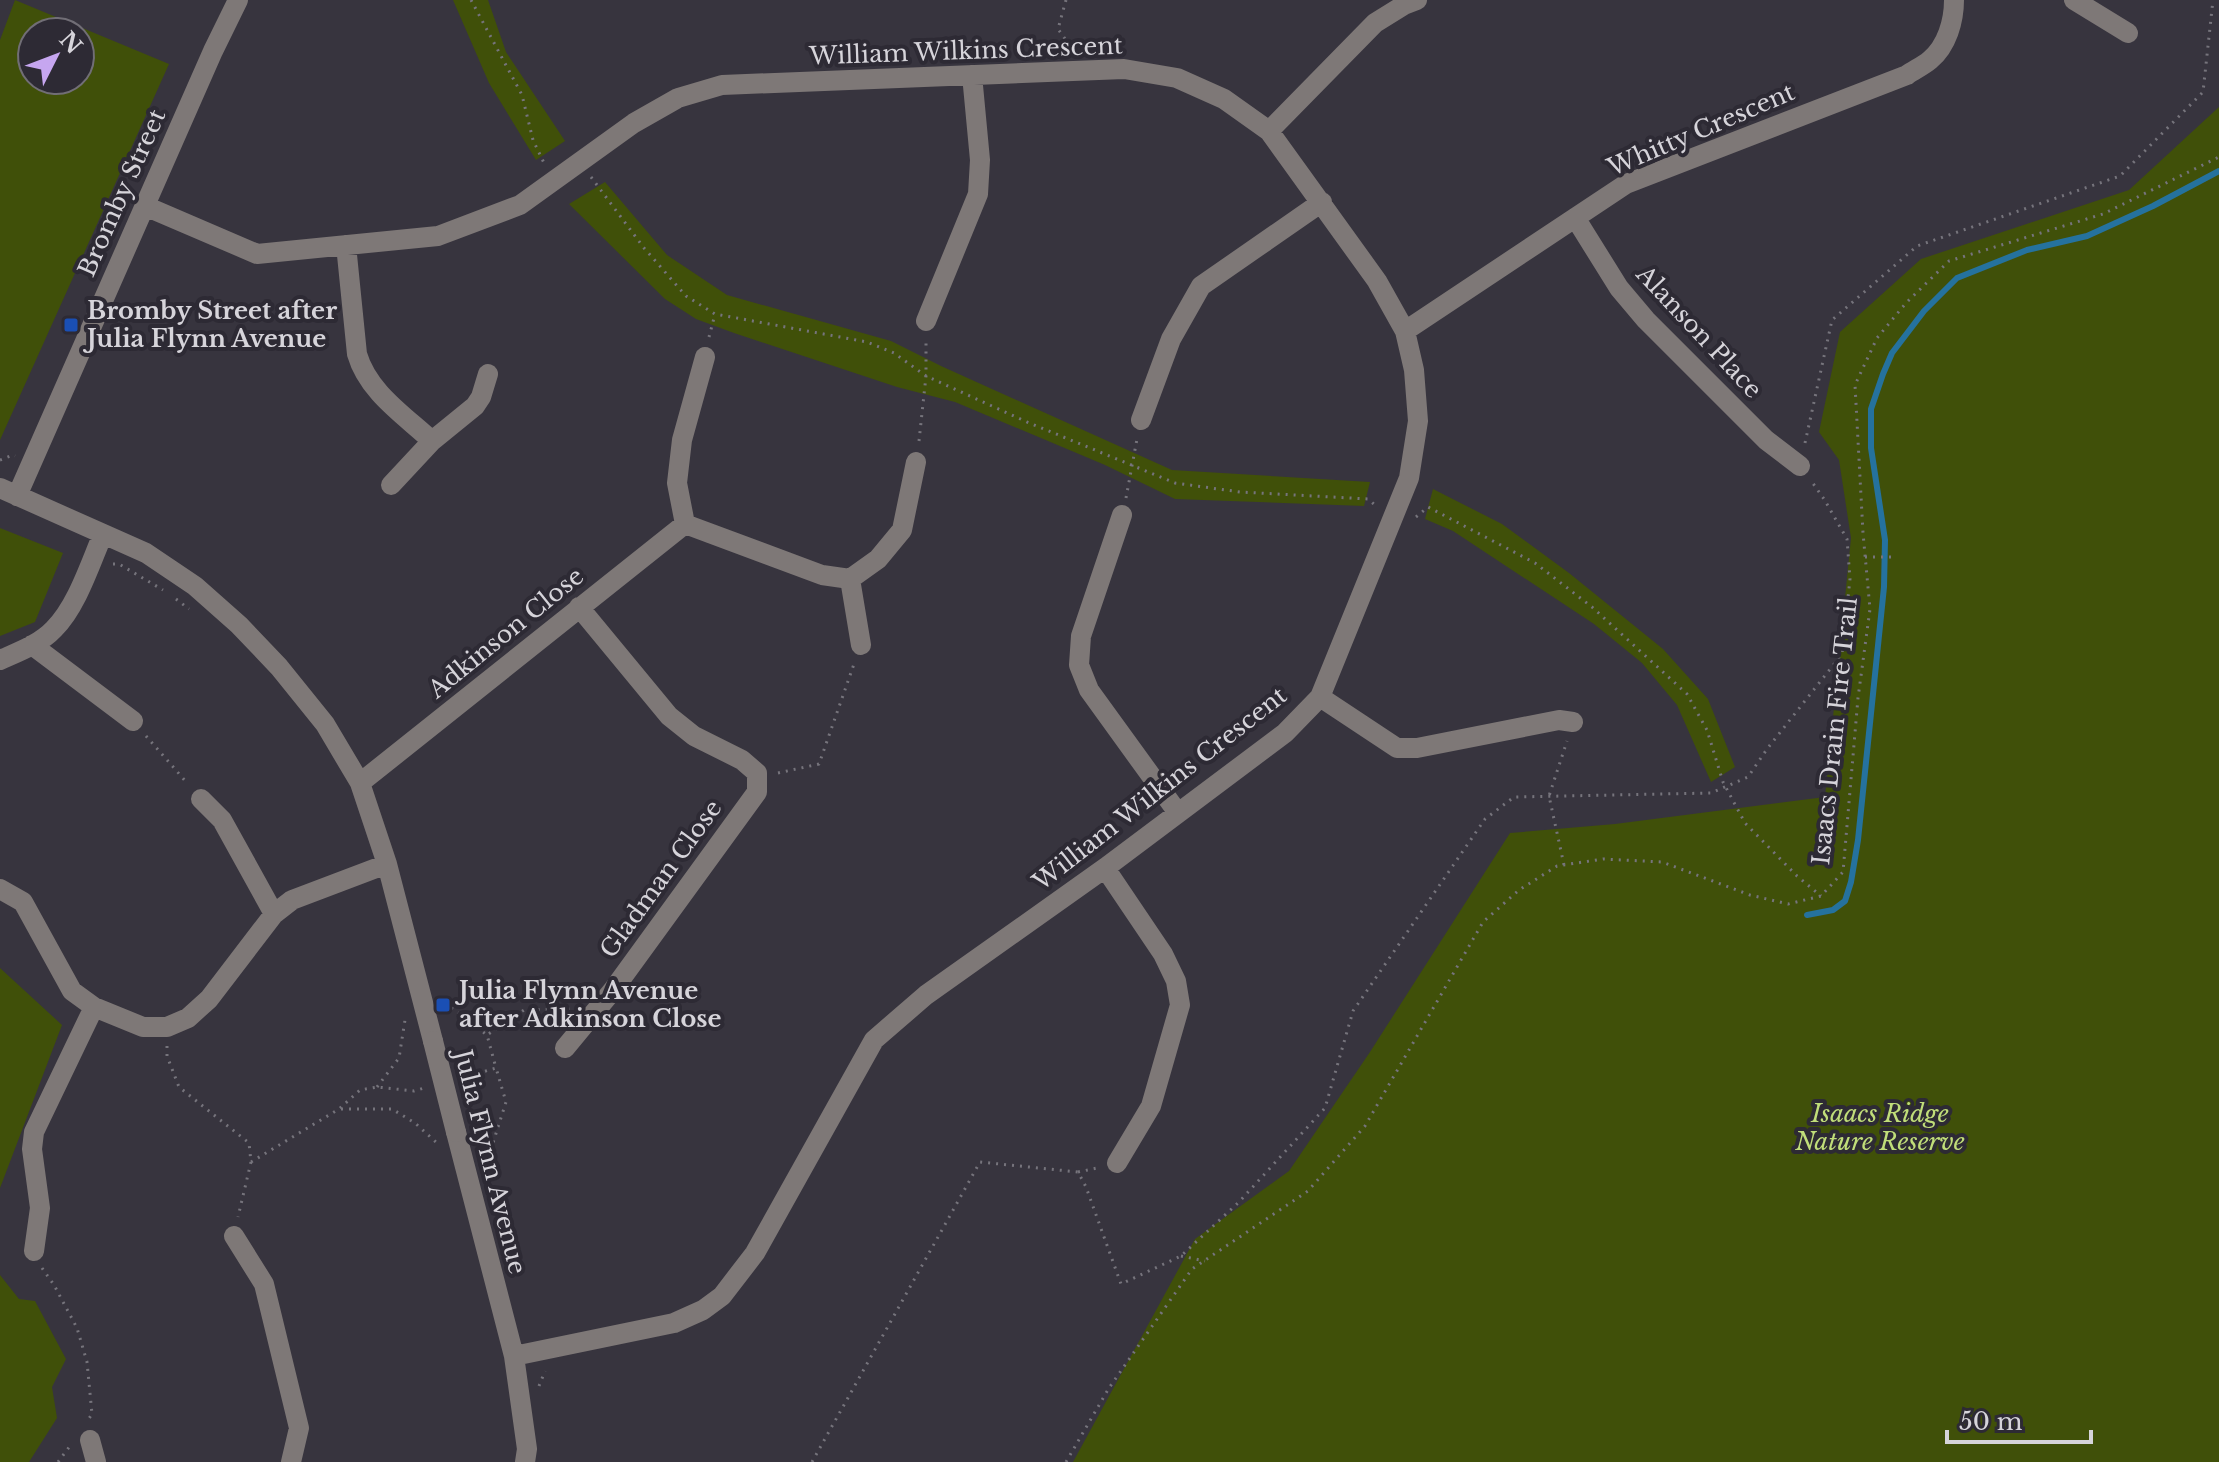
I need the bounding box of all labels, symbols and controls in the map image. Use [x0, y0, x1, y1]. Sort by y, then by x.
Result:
north arrow [16, 16, 96, 96]
text: N [54, 26, 88, 60]
street label: William Wilkins Crescent [808, 31, 1123, 70]
street label: Whitty Crescent [1602, 77, 1799, 182]
street label: Bromby Street [72, 105, 171, 281]
street label: Alanson Place [1630, 259, 1768, 404]
place label: Bromby Street after Julia Flynn Avenue [82, 296, 337, 353]
marker: Bromby Street after Julia Flynn Avenue [62, 316, 80, 334]
street label: Adkinson Close [421, 561, 589, 705]
street label: Isaacs Drain Fire Trail [1806, 595, 1863, 866]
street label: William Wilkins Crescent [1026, 681, 1292, 897]
street label: Gladman Close [594, 794, 728, 963]
place label: Julia Flynn Avenue after Adkinson Close [454, 976, 721, 1033]
marker: Julia Flynn Avenue after Adkinson Close [434, 996, 452, 1014]
street label: Julia Flynn Avenue [448, 1044, 532, 1277]
park label: Isaacs Ridge Nature Reserve [1794, 1099, 1965, 1156]
scale bar [1947, 1394, 2091, 1444]
text: 50 m [1959, 1407, 2023, 1436]

